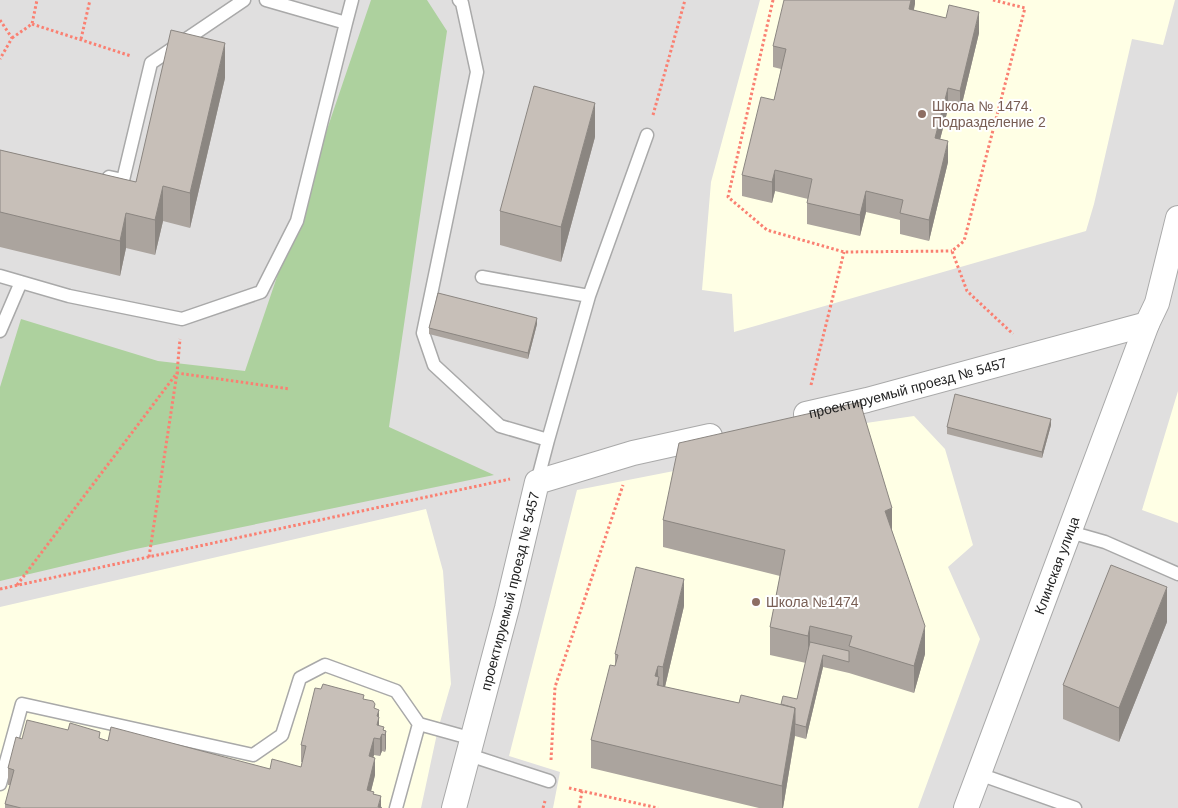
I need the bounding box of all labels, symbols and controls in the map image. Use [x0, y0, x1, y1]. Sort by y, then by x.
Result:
place label: Школа № 1474. Подразделение 2 [932, 98, 1046, 130]
marker: Школа № 1474. Подразделение 2 [916, 108, 928, 120]
street label: проектируемый проезд № 5457 [807, 354, 1009, 421]
street label: проектируемый проезд № 5457 [477, 490, 542, 692]
street label: Клинская улица [1031, 514, 1082, 617]
place label: Школа №1474 [766, 594, 859, 610]
marker: Школа №1474 [750, 596, 762, 608]

